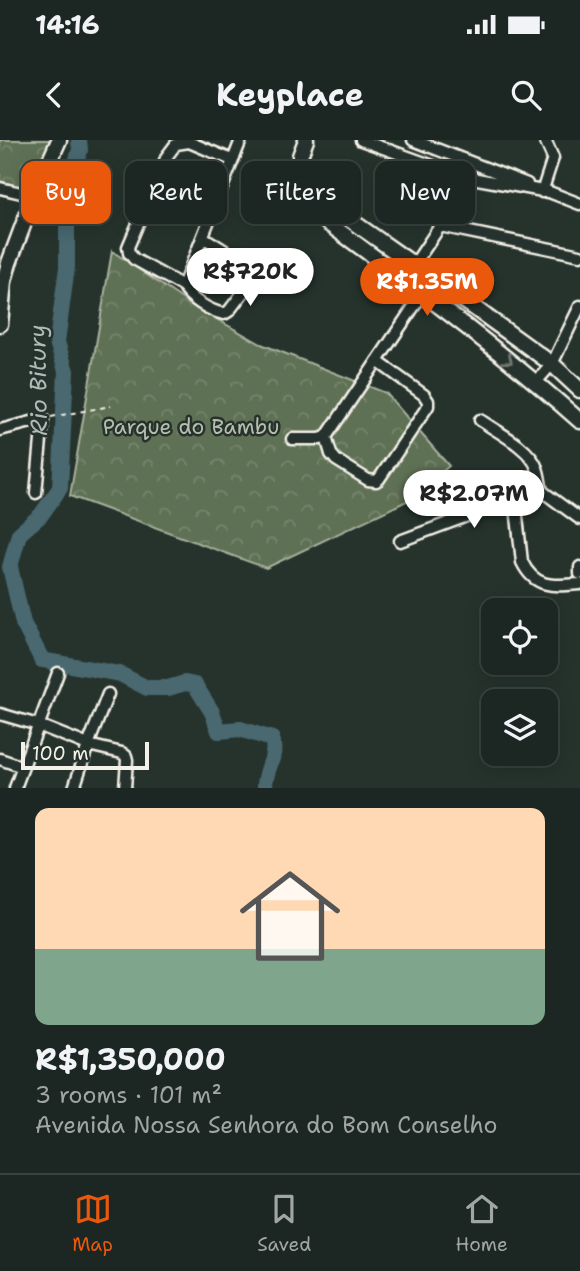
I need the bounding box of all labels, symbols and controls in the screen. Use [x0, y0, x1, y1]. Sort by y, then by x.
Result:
text: 14:16 [35, 7, 100, 42]
text: Keyplace [216, 73, 364, 116]
icon: back [35, 76, 73, 114]
icon: search [507, 76, 545, 114]
chip: Buy [21, 161, 111, 224]
chip: Rent [125, 161, 227, 224]
chip: Filters [241, 161, 361, 224]
chip: New [375, 161, 475, 224]
pin: R$720K [193, 248, 307, 308]
text: R$720K [203, 256, 297, 286]
pin: R$1.35M [362, 258, 492, 318]
text: R$1.35M [376, 266, 478, 296]
water label: Rio Bitury [22, 324, 54, 436]
one-way arrow [500, 352, 513, 364]
park label: Parque do Bambu [103, 413, 279, 441]
pin: R$2.07M [409, 470, 539, 530]
text: R$2.07M [419, 478, 529, 508]
map controls [481, 598, 558, 766]
button: locate [481, 598, 558, 675]
button: layers [481, 689, 558, 766]
scale bar [21, 739, 149, 771]
text: 100 m [32, 741, 89, 766]
icon: home [227, 853, 353, 979]
text: R$1,350,000 [35, 1039, 226, 1080]
text: 3 rooms · 101 m² [35, 1080, 222, 1110]
text: Avenida Nossa Senhora do Bom Conselho [35, 1110, 497, 1140]
tab: Map [72, 1190, 113, 1257]
tab: Saved [257, 1190, 311, 1257]
tab: Home [456, 1190, 508, 1257]

